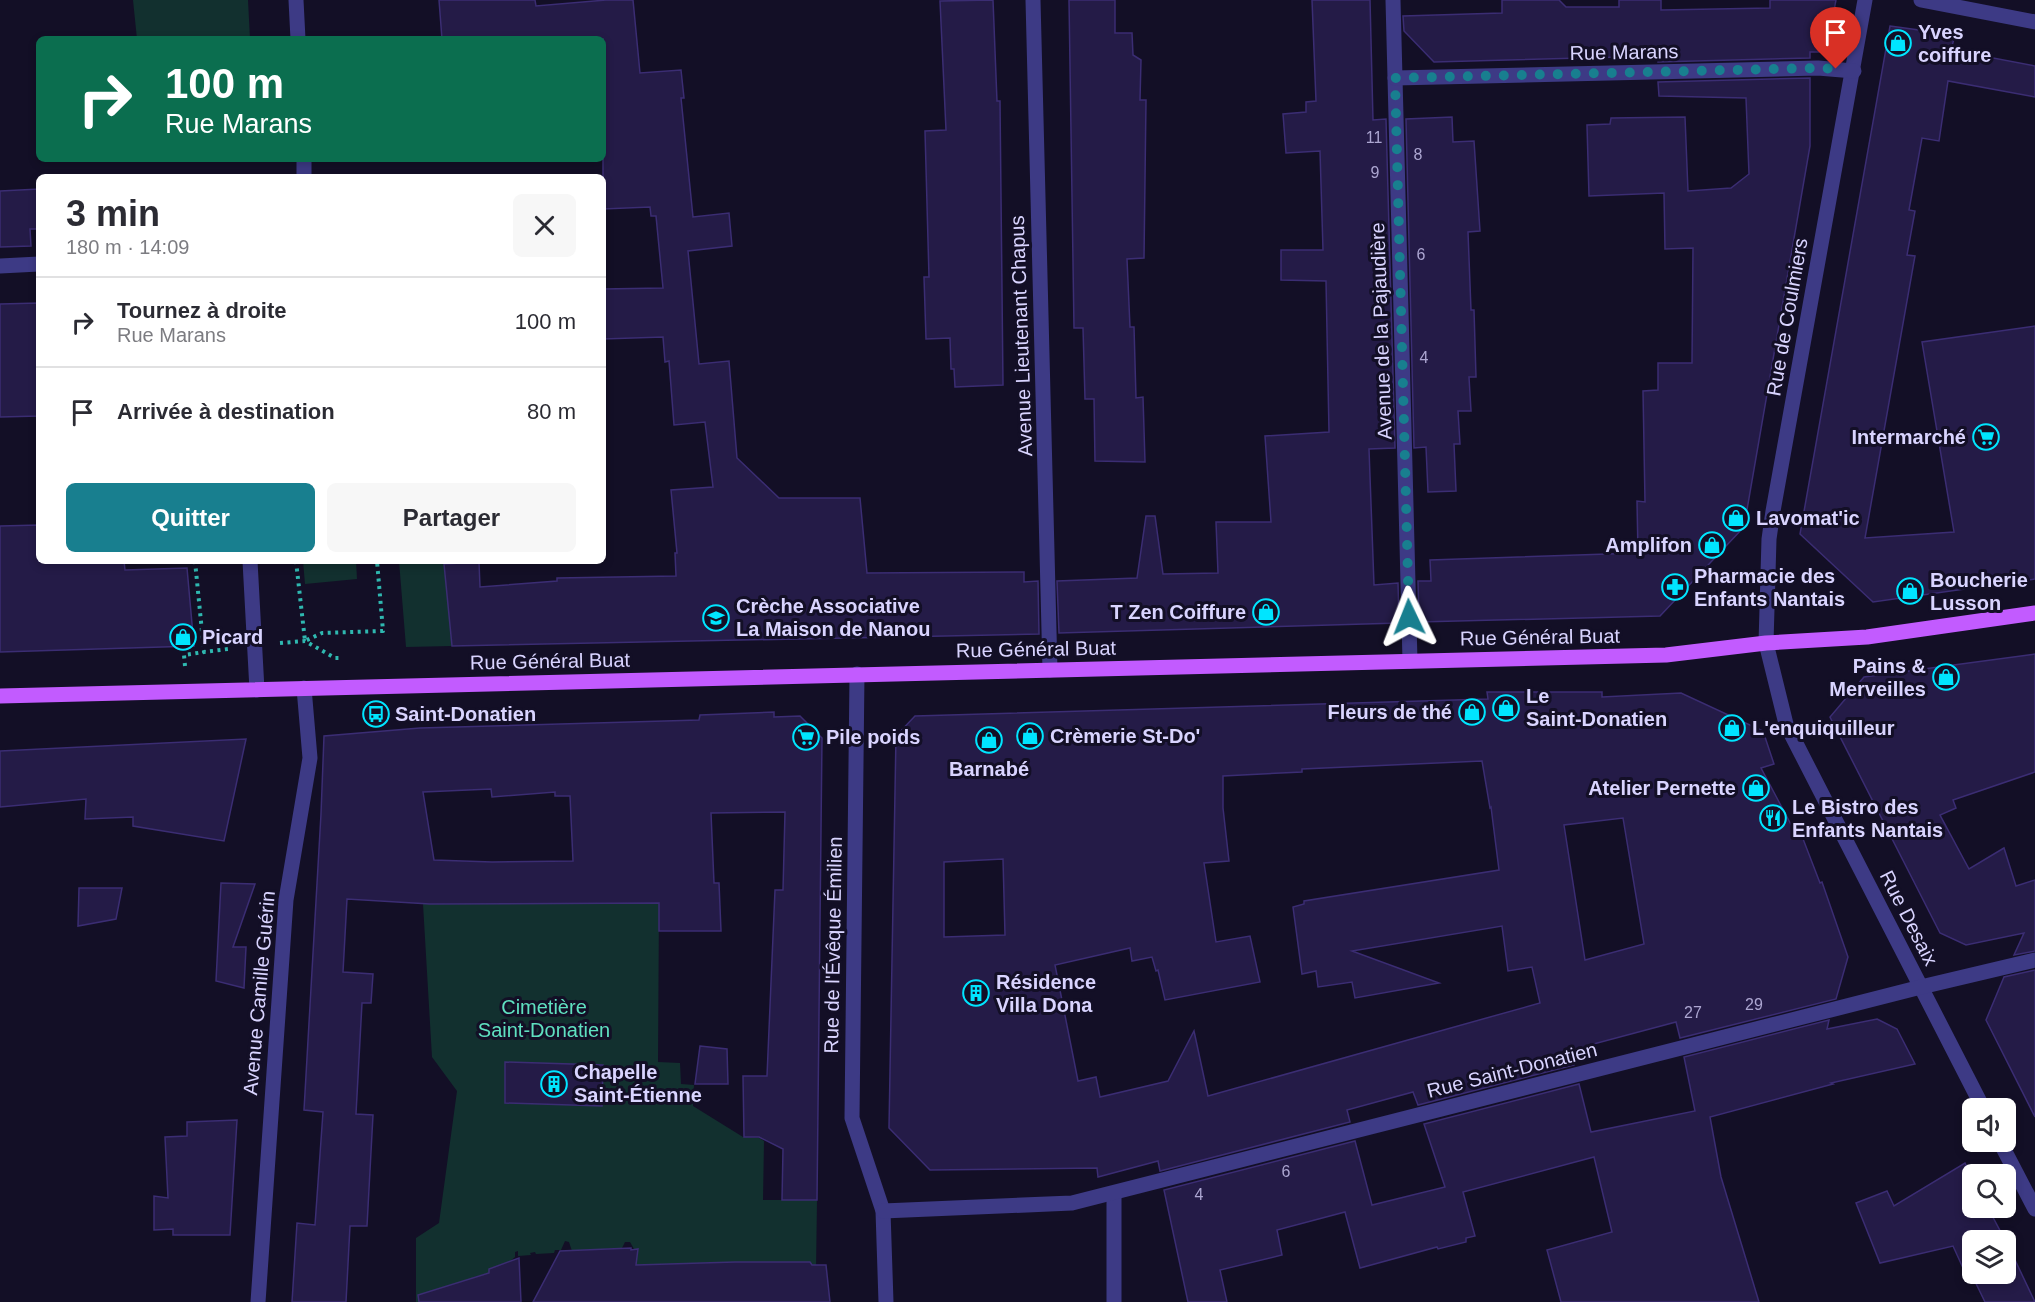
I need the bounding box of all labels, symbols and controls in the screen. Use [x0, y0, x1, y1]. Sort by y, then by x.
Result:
pin [1810, 7, 1861, 69]
icon: arrive [1819, 16, 1852, 49]
place label: Yves coiffure [1918, 21, 1991, 66]
shop icon: Yves coiffure [1883, 28, 1913, 58]
street label: Rue Marans [1569, 40, 1679, 64]
icon: right [66, 60, 144, 138]
text: 100 m [165, 60, 284, 107]
text: Rue Marans [165, 109, 312, 139]
house number: 11 [1366, 129, 1382, 146]
house number: 8 [1414, 146, 1423, 163]
house number: 9 [1371, 164, 1380, 181]
text: 3 min [66, 193, 160, 234]
button: close [513, 194, 576, 257]
street label: Avenue Lieutenant Chapus [1006, 215, 1036, 457]
street label: Avenue de la Pajaudière [1366, 222, 1396, 440]
text: 180 m · 14:09 [66, 236, 189, 258]
street label: Rue de Coulmiers [1762, 236, 1812, 398]
house number: 6 [1417, 246, 1426, 263]
text: Tournez à droite [117, 298, 287, 323]
icon: right [66, 306, 99, 339]
text: 100 m [515, 309, 576, 334]
text: Rue Marans [117, 324, 226, 346]
house number: 4 [1420, 349, 1429, 366]
icon: arrive [66, 396, 99, 429]
text: Arrivée à destination [117, 399, 335, 424]
text: 80 m [527, 399, 576, 424]
supermarket icon: Intermarché [1971, 422, 2001, 452]
place label: Intermarché [1852, 426, 1966, 448]
button: Quitter [66, 483, 315, 552]
button: Partager [327, 483, 576, 552]
shop icon: Lavomat'ic [1721, 503, 1751, 533]
place label: Lavomat'ic [1756, 507, 1860, 529]
shop icon: Amplifon [1697, 530, 1727, 560]
place label: Amplifon [1605, 534, 1692, 556]
place label: Pharmacie des Enfants Nantais [1694, 565, 1845, 610]
place label: Boucherie Lusson [1930, 569, 2028, 614]
pharmacy icon: Pharmacie des Enfants Nantais [1660, 572, 1690, 602]
shop icon: Boucherie Lusson [1895, 576, 1925, 606]
position arrow [1377, 585, 1441, 649]
place label: Crèche Associative La Maison de Nanou [736, 595, 930, 640]
shop icon: T Zen Coiffure [1251, 597, 1281, 627]
place label: T Zen Coiffure [1110, 601, 1246, 623]
school or university icon: Crèche Associative La Maison de Nanou [701, 603, 731, 633]
shop icon: Picard [168, 622, 198, 652]
street label: Rue Général Buat [1460, 625, 1621, 649]
place label: Picard [202, 626, 263, 648]
street label: Rue Général Buat [956, 637, 1117, 661]
street label: Rue Général Buat [470, 649, 631, 673]
place label: Pains & Merveilles [1829, 655, 1926, 700]
shop icon: Pains & Merveilles [1931, 662, 1961, 692]
place label: Le Saint-Donatien [1526, 685, 1667, 730]
shop icon: Le Saint-Donatien [1491, 693, 1521, 723]
shop icon: Fleurs de thé [1457, 697, 1487, 727]
bus stop icon: Saint-Donatien [361, 699, 391, 729]
place label: Fleurs de thé [1328, 701, 1452, 723]
place label: Saint-Donatien [395, 703, 536, 725]
shop icon: L'enquiquilleur [1717, 713, 1747, 743]
place label: L'enquiquilleur [1752, 717, 1895, 739]
shop icon: Crèmerie St-Do' [1015, 721, 1045, 751]
supermarket icon: Pile poids [791, 722, 821, 752]
shop icon: Barnabé [974, 725, 1004, 755]
place label: Crèmerie St-Do' [1050, 725, 1200, 747]
place label: Pile poids [826, 726, 920, 748]
place label: Barnabé [949, 758, 1029, 780]
shop icon: Atelier Pernette [1741, 773, 1771, 803]
place label: Atelier Pernette [1588, 777, 1736, 799]
place label: Le Bistro des Enfants Nantais [1792, 796, 1943, 841]
restaurant icon: Le Bistro des Enfants Nantais [1758, 803, 1788, 833]
street label: Rue de l'Évêque Émilien [820, 836, 846, 1054]
street label: Rue Desaix [1876, 867, 1942, 969]
street label: Avenue Camille Guérin [239, 890, 279, 1096]
place label: Résidence Villa Dona [996, 971, 1096, 1016]
building icon: Résidence Villa Dona [961, 978, 991, 1008]
park label: Cimetière Saint-Donatien [478, 996, 610, 1041]
house number: 29 [1745, 996, 1763, 1013]
house number: 27 [1684, 1004, 1702, 1021]
street label: Rue Saint-Donatien [1425, 1038, 1599, 1102]
place label: Chapelle Saint-Étienne [574, 1061, 702, 1106]
building icon: Chapelle Saint-Étienne [539, 1069, 569, 1099]
map controls [1962, 1098, 2016, 1284]
button: sound [1962, 1098, 2016, 1152]
house number: 6 [1282, 1163, 1291, 1180]
button: search [1962, 1164, 2016, 1218]
house number: 4 [1195, 1186, 1204, 1203]
button: layers [1962, 1230, 2016, 1284]

